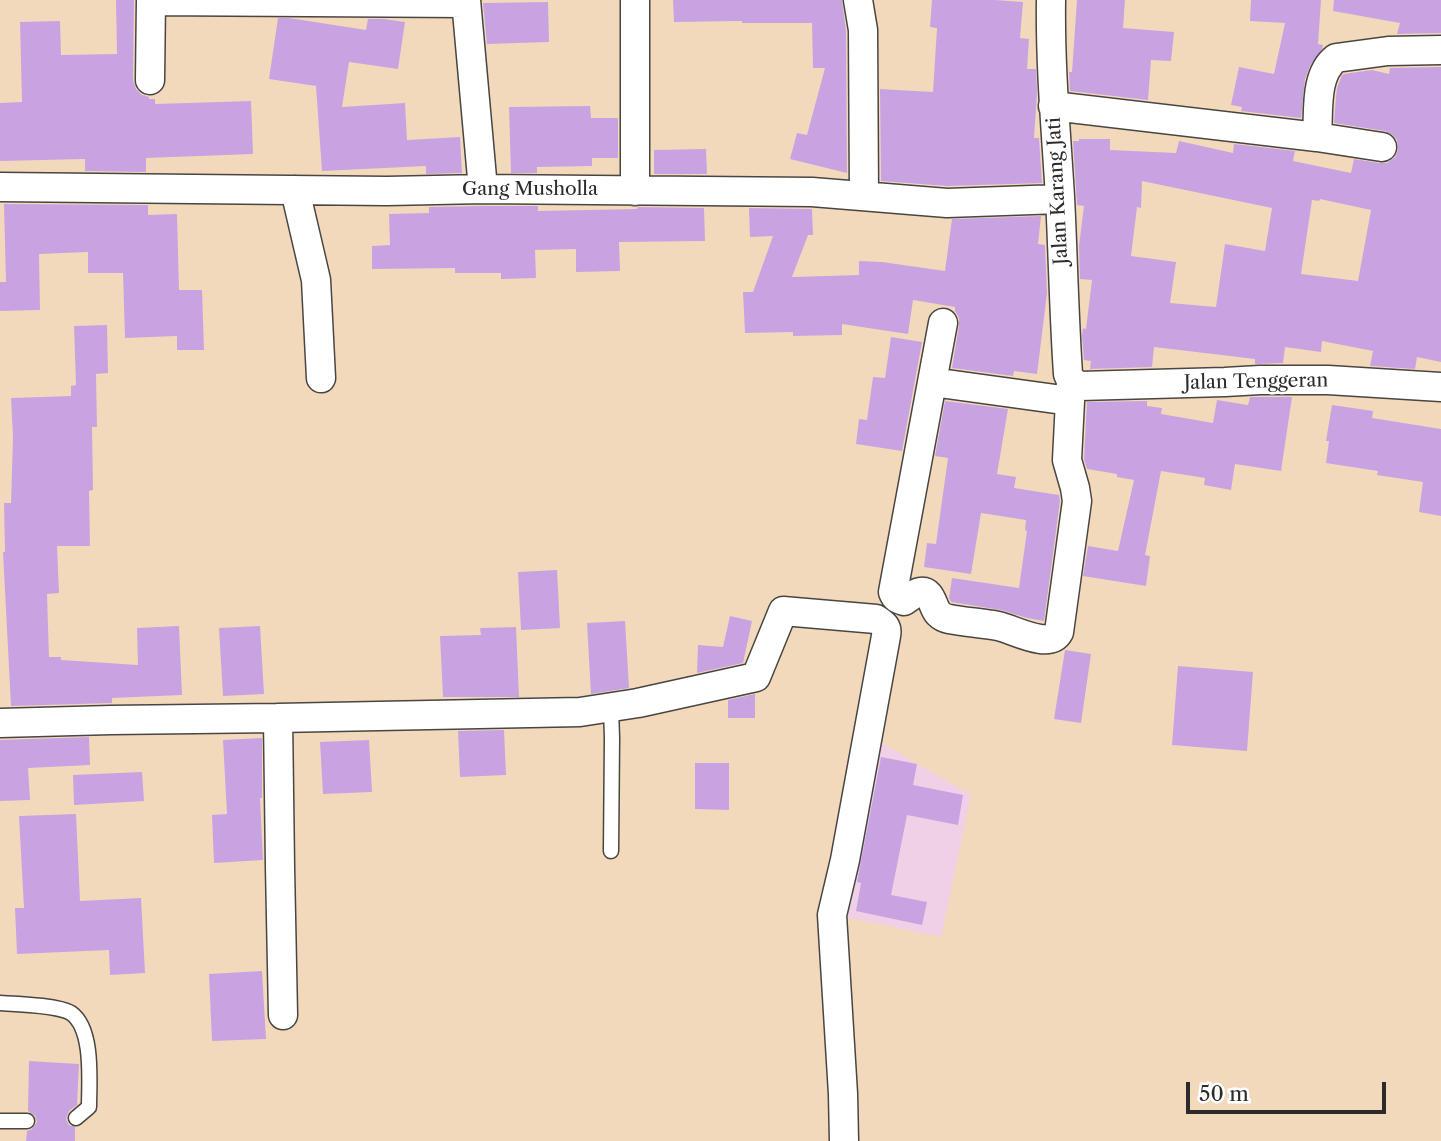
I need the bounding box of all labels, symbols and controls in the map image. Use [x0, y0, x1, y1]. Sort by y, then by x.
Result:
street label: Jalan Karang Jati [1043, 117, 1073, 265]
street label: Gang Musholla [462, 179, 598, 201]
street label: Jalan Tenggeran [1184, 369, 1328, 395]
scale bar [1189, 1068, 1388, 1112]
text: 50 m [1199, 1081, 1249, 1106]

